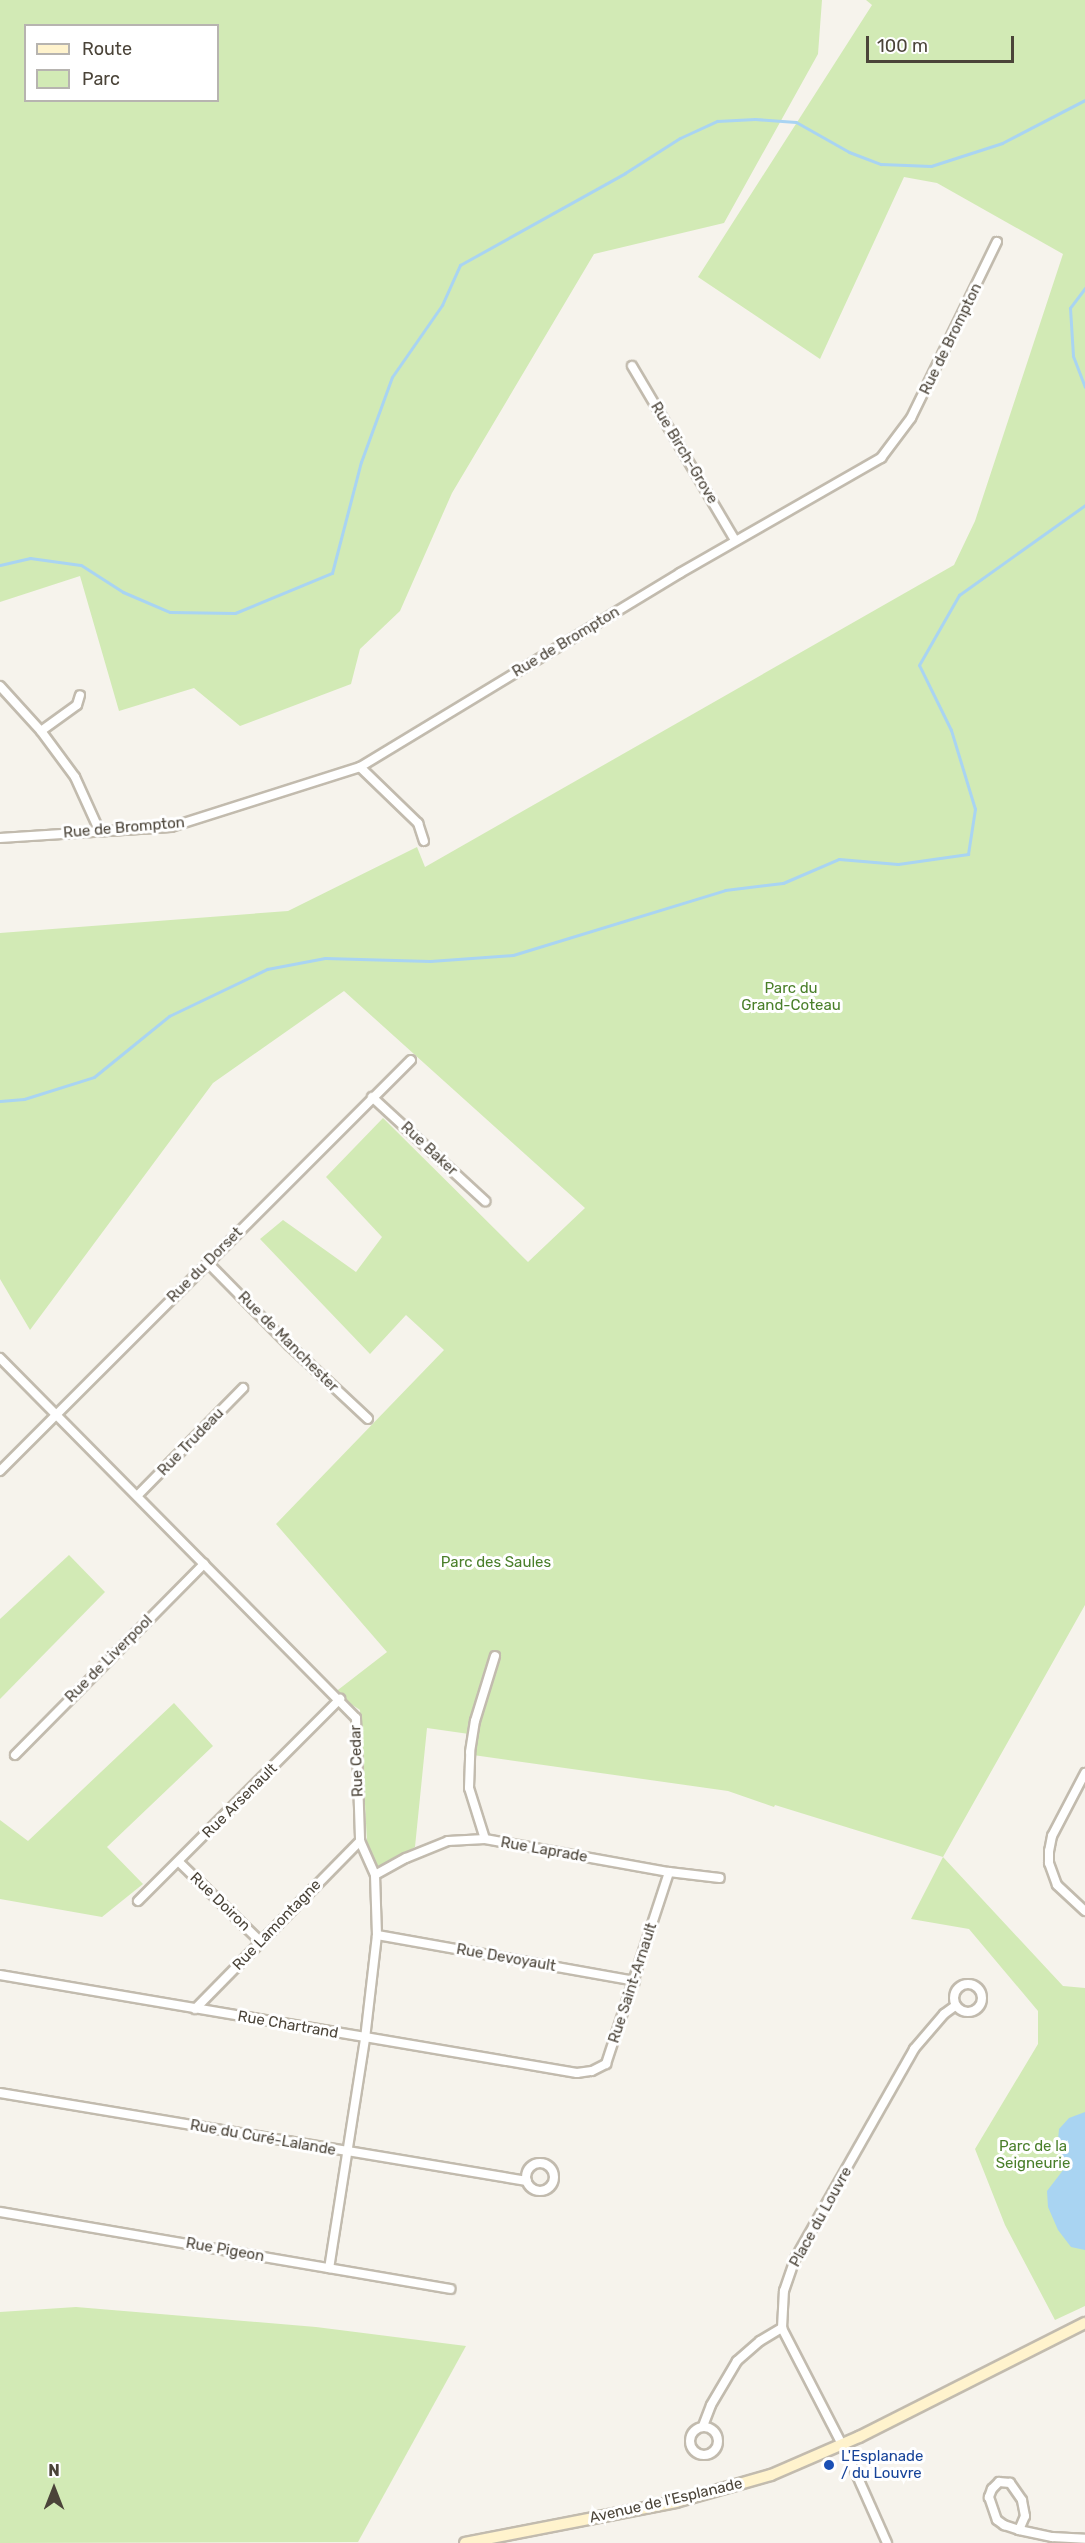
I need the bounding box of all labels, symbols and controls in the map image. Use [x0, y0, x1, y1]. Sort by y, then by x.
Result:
legend [24, 24, 219, 102]
scale bar [869, 24, 1018, 62]
text: 100 m [877, 35, 928, 57]
text: Route [82, 38, 132, 60]
text: Parc [82, 68, 120, 90]
street label: Rue de Brompton [916, 280, 986, 398]
street label: Rue Birch-Grove [647, 399, 721, 507]
street label: Rue de Brompton [509, 603, 623, 681]
street label: Rue de Brompton [63, 814, 185, 842]
park label: Parc du Grand-Coteau [741, 979, 841, 1014]
street label: Rue Baker [397, 1118, 461, 1180]
street label: Rue du Dorset [164, 1224, 246, 1306]
street label: Rue de Manchester [234, 1288, 342, 1396]
street label: Rue Trudeau [154, 1404, 228, 1480]
park label: Parc des Saules [441, 1554, 551, 1572]
street label: Rue de Liverpool [62, 1612, 156, 1706]
street label: Rue Cedar [347, 1725, 367, 1797]
street label: Rue Arsenault [199, 1760, 281, 1842]
street label: Rue Laprade [499, 1834, 589, 1866]
street label: Rue Doiron [186, 1869, 254, 1935]
street label: Rue Lamontagne [229, 1876, 325, 1974]
street label: Rue Saint-Arnault [605, 1921, 661, 2045]
street label: Rue Devoyault [455, 1940, 557, 1976]
street label: Rue Chartrand [236, 2007, 340, 2043]
street label: Rue du Curé-Lalande [189, 2116, 337, 2160]
park label: Parc de la Seigneurie [996, 2137, 1070, 2172]
street label: Place du Louvre [786, 2164, 856, 2270]
street label: Rue Pigeon [184, 2234, 266, 2266]
place label: L'Esplanade / du Louvre [841, 2447, 923, 2482]
marker: L'Esplanade / du Louvre [822, 2458, 836, 2472]
north arrow [24, 2459, 84, 2519]
text: N [48, 2461, 60, 2480]
street label: Avenue de l'Esplanade [588, 2475, 744, 2527]

